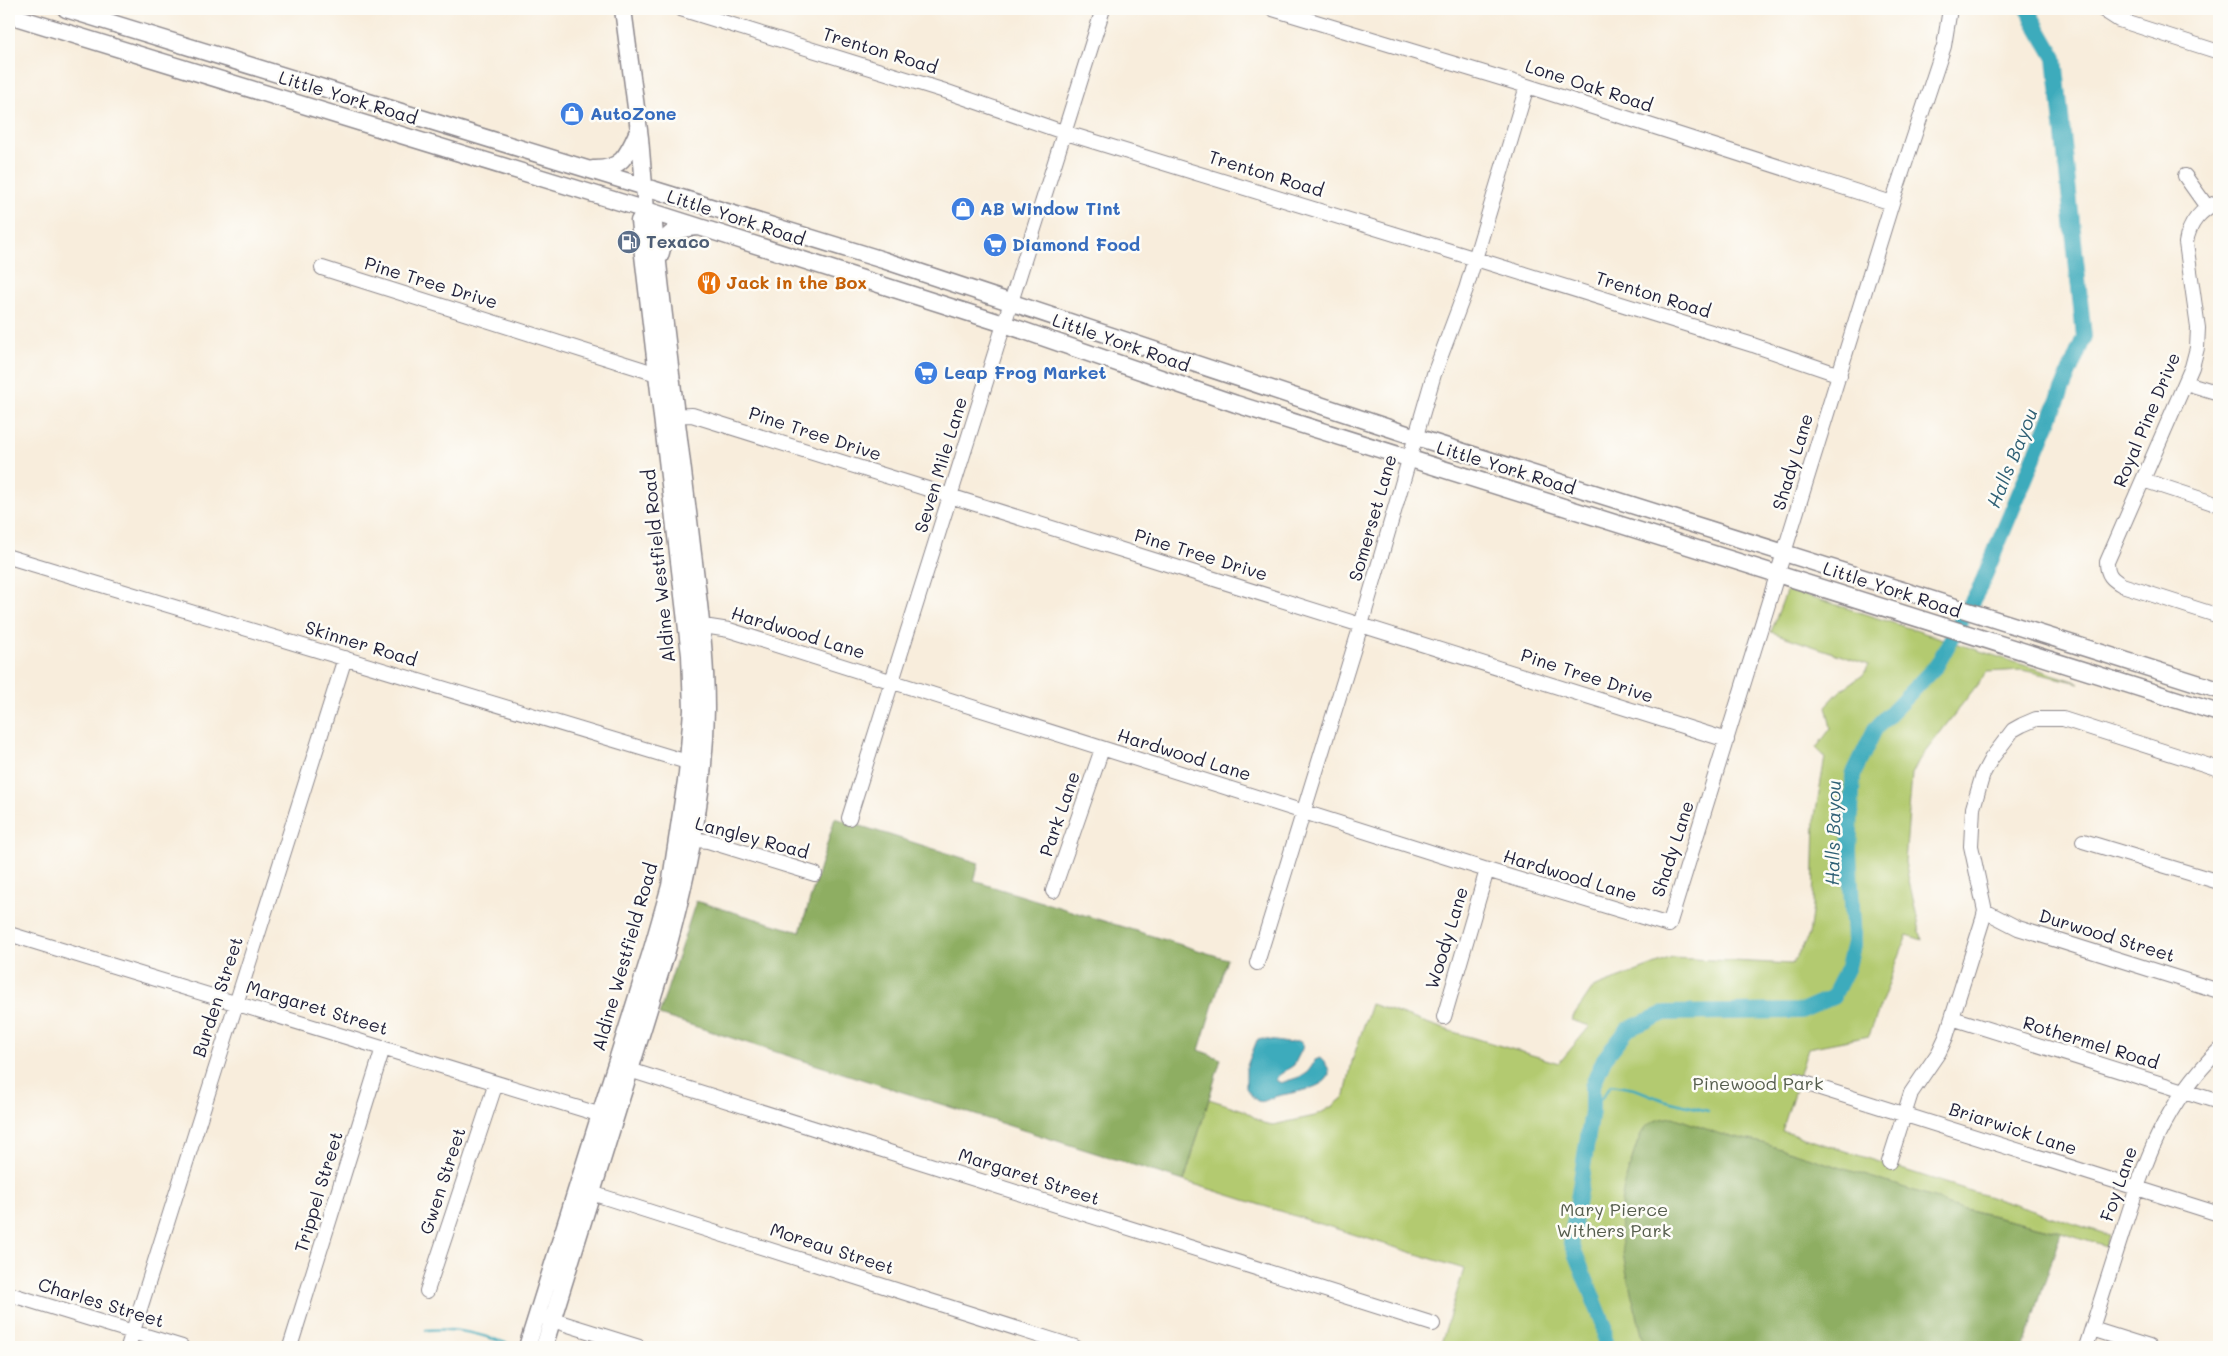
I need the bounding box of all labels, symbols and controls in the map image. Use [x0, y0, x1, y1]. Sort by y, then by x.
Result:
street label: Trenton Road [820, 21, 941, 79]
street label: Lone Oak Road [1523, 53, 1656, 117]
street label: Little York Road [276, 65, 421, 130]
shop icon: AutoZone [559, 101, 585, 127]
place label: AutoZone [590, 101, 677, 125]
street label: Trenton Road [1206, 144, 1327, 202]
street label: Little York Road [664, 183, 808, 251]
shop icon: AB Window Tint [950, 196, 976, 222]
place label: AB Window Tint [980, 196, 1121, 220]
fuel station icon: Texaco [616, 229, 642, 255]
place label: Texaco [646, 229, 710, 253]
supermarket icon: Diamond Food [982, 232, 1008, 258]
place label: Diamond Food [1012, 232, 1140, 256]
street label: Pine Tree Drive [362, 250, 501, 314]
street label: Trenton Road [1593, 265, 1714, 323]
restaurant icon: Jack in the Box [696, 270, 722, 296]
place label: Jack in the Box [726, 270, 867, 294]
street label: Little York Road [1049, 307, 1193, 377]
street label: Royal Pine Drive [2107, 349, 2185, 491]
supermarket icon: Leap Frog Market [913, 360, 939, 386]
place label: Leap Frog Market [944, 360, 1107, 384]
street label: Seven Mile Lane [908, 394, 972, 536]
street label: Pine Tree Drive [746, 400, 885, 466]
water label: Halls Bayou [1980, 404, 2043, 511]
street label: Shady Lane [1766, 410, 1818, 513]
street label: Little York Road [1434, 435, 1579, 500]
street label: Somerset Lane [1342, 452, 1402, 584]
street label: Aldine Westfield Road [636, 468, 680, 664]
street label: Pine Tree Drive [1132, 522, 1271, 586]
street label: Little York Road [1820, 555, 1964, 623]
street label: Hardwood Lane [728, 600, 868, 664]
street label: Skinner Road [302, 615, 420, 671]
street label: Pine Tree Drive [1518, 642, 1657, 708]
street label: Hardwood Lane [1114, 722, 1254, 786]
street label: Park Lane [1033, 768, 1085, 859]
water label: Halls Bayou [1819, 780, 1846, 886]
street label: Shady Lane [1645, 797, 1699, 900]
street label: Langley Road [693, 810, 812, 864]
street label: Hardwood Lane [1500, 843, 1640, 907]
street label: Aldine Westfield Road [586, 860, 662, 1054]
street label: Woody Lane [1419, 884, 1473, 992]
street label: Durwood Street [2036, 903, 2178, 967]
street label: Burden Street [186, 933, 248, 1060]
street label: Margaret Street [243, 974, 391, 1040]
street label: Rothermel Road [2020, 1010, 2162, 1074]
park label: Pinewood Park [1693, 1071, 1823, 1095]
street label: Briarwick Lane [1946, 1096, 2080, 1160]
street label: Gwen Street [413, 1124, 471, 1237]
street label: Trippel Street [288, 1128, 348, 1255]
street label: Margaret Street [956, 1142, 1103, 1210]
street label: Foy Lane [2094, 1143, 2142, 1224]
park label: Mary Pierce Withers Park [1557, 1197, 1671, 1242]
street label: Moreau Street [767, 1217, 898, 1279]
street label: Charles Street [35, 1271, 167, 1333]

